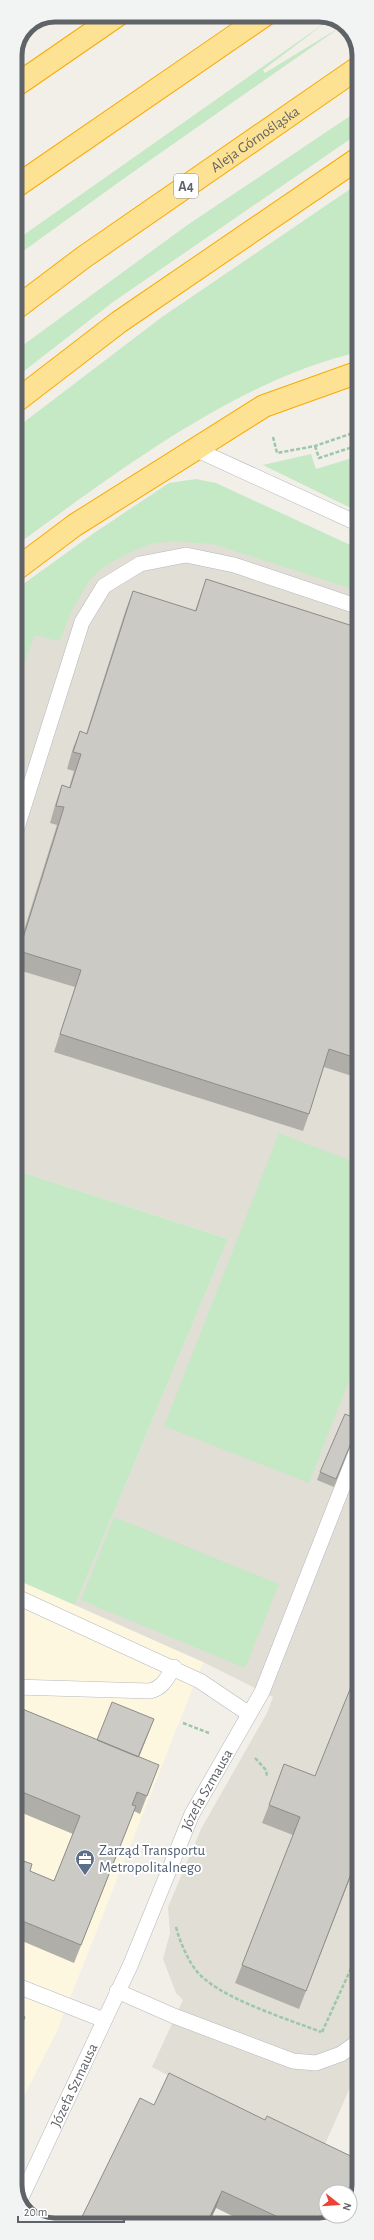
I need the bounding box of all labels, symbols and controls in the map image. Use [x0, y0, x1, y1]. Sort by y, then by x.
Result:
street label: Aleja Górnośląska [208, 104, 302, 175]
road number: A4 [174, 174, 198, 198]
street label: Józefa Szmausa [179, 1747, 236, 1833]
place label: Zarząd Transportu Metropolitalnego [99, 1843, 206, 1875]
office icon: Zarząd Transportu Metropolitalnego [74, 1848, 96, 1876]
street label: Józefa Szmausa [48, 2041, 101, 2129]
north arrow [318, 2184, 358, 2224]
scale bar [18, 2198, 124, 2224]
text: N [341, 2202, 353, 2212]
text: 20 m [24, 2206, 47, 2218]

